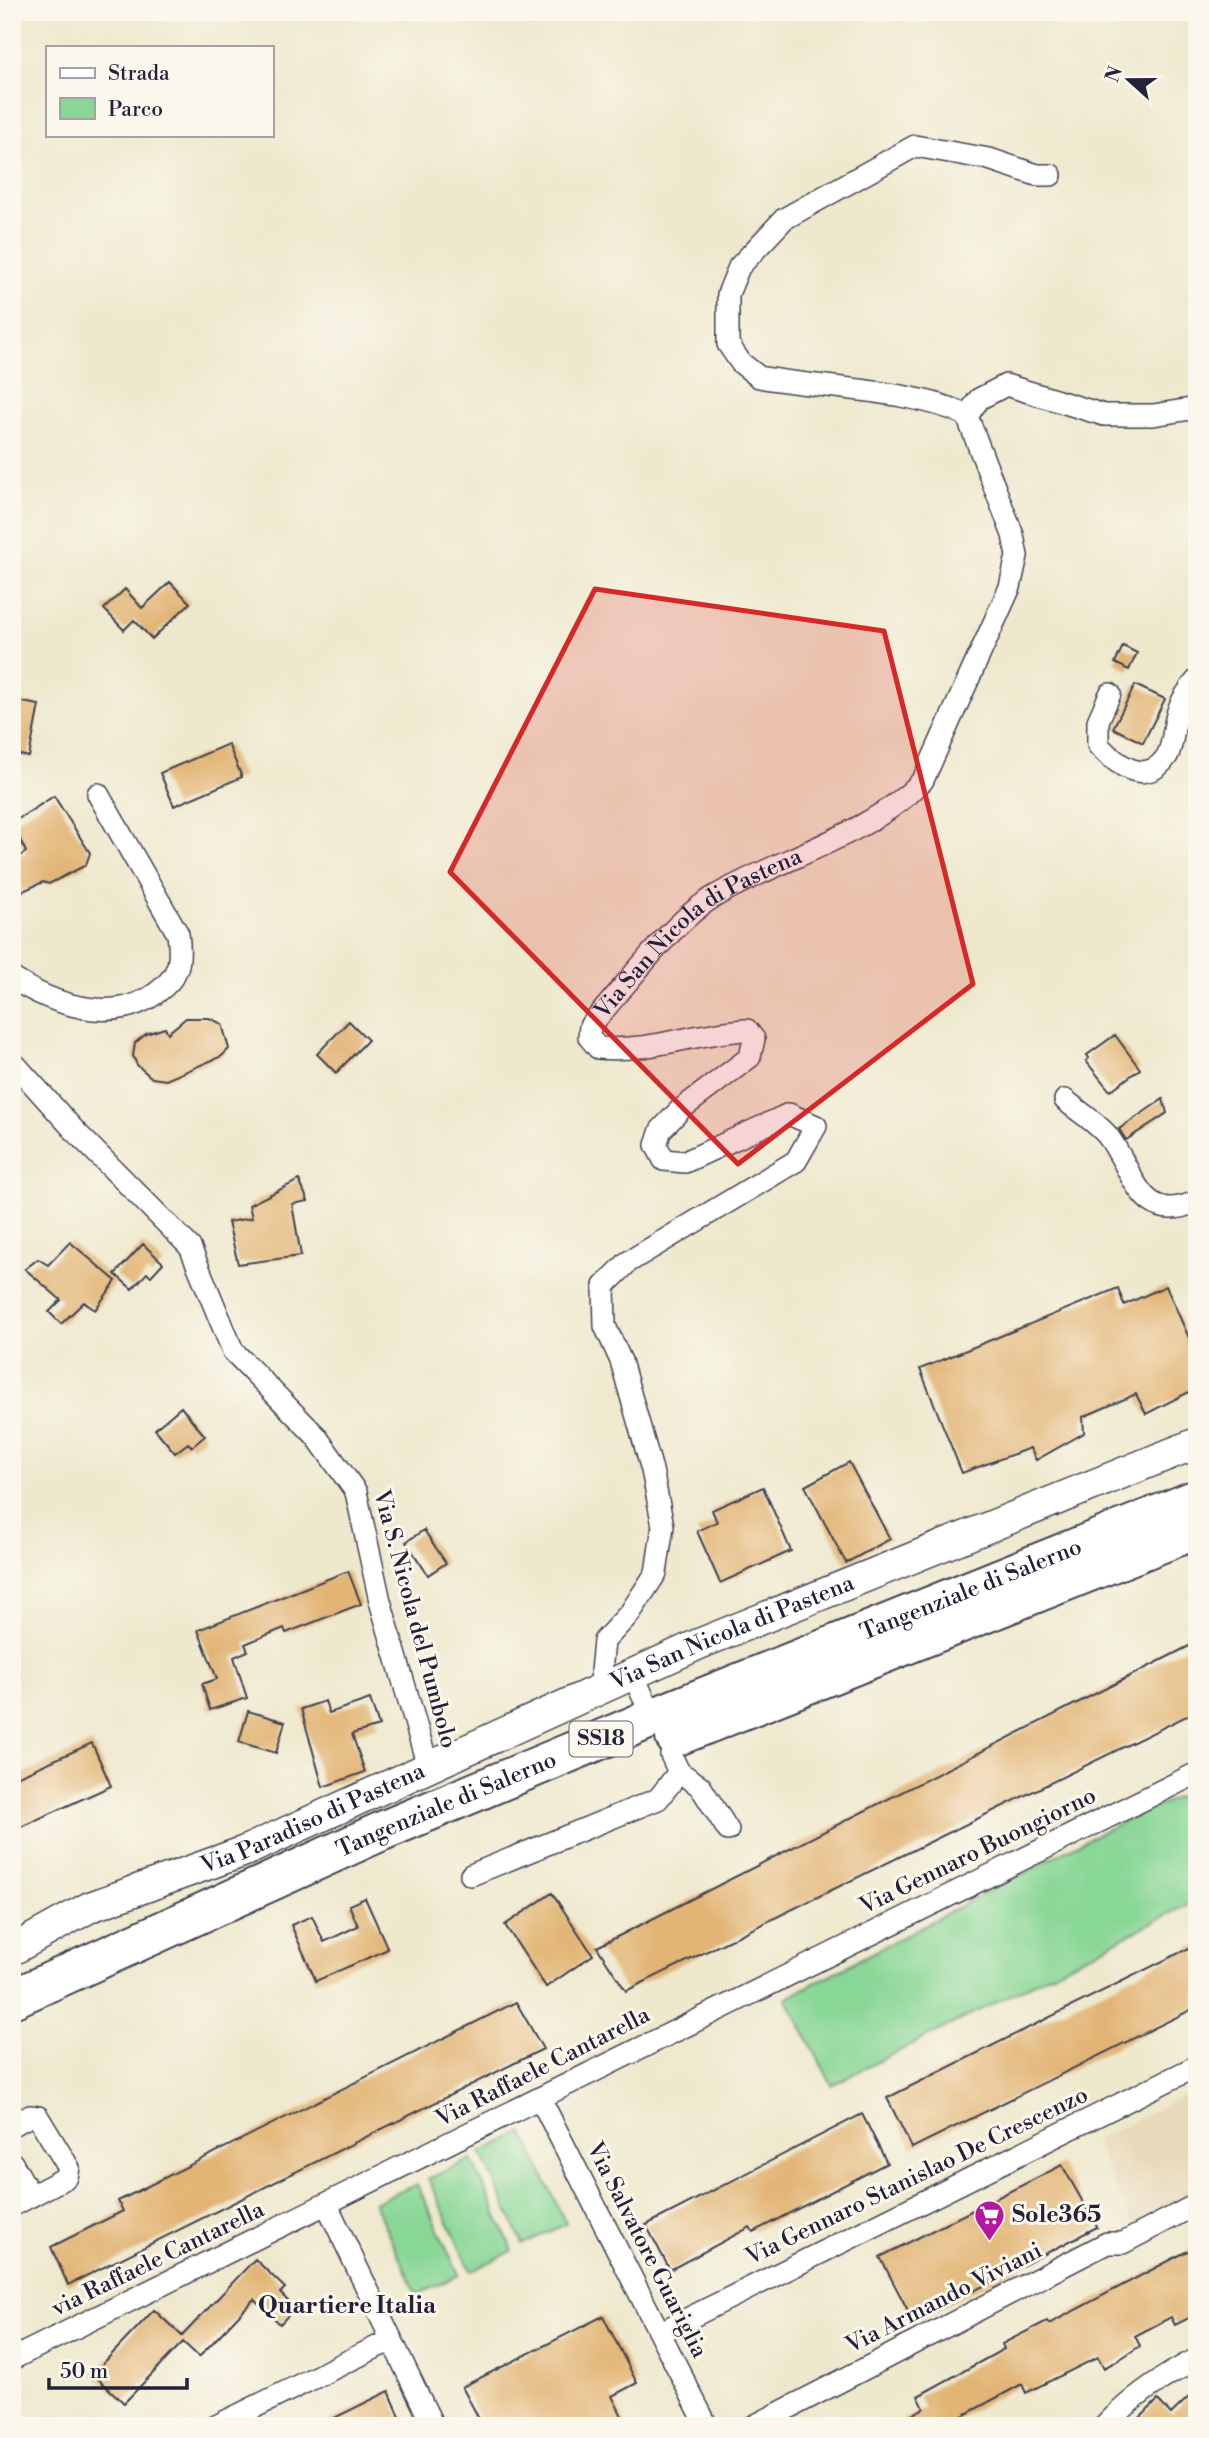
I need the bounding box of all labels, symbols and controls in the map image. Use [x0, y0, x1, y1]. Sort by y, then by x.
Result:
legend [46, 46, 273, 136]
north arrow [1094, 46, 1164, 116]
text: Strada [108, 61, 170, 87]
text: N [1100, 63, 1128, 86]
text: Parco [108, 97, 163, 123]
street label: Via San Nicola di Pastena [588, 842, 806, 1025]
street label: Via S. Nicola del Pumbolo [367, 1486, 463, 1751]
street label: Tangenziale di Salerno [856, 1533, 1086, 1647]
street label: Via San Nicola di Pastena [605, 1569, 859, 1697]
road number: SS18 [570, 1722, 632, 1756]
street label: Tangenziale di Salerno [332, 1746, 561, 1864]
street label: Via Paradiso di Pastena [196, 1757, 430, 1880]
street label: Via Gennaro Buongiorno [854, 1782, 1101, 1921]
street label: Via Raffaele Cantarella [430, 2001, 655, 2134]
street label: Via Gennaro Stanislao De Crescenzo [740, 2081, 1093, 2272]
street label: Via Salvatore Guariglia [580, 2137, 714, 2363]
street label: via Raffaele Cantarella [46, 2195, 269, 2323]
supermarket icon: Sole365 [972, 2198, 1006, 2242]
place label: Sole365 [1012, 2201, 1101, 2229]
street label: Via Armando Viviani [840, 2236, 1047, 2360]
district label: Quartiere Italia [258, 2291, 437, 2321]
scale bar [49, 2347, 187, 2391]
text: 50 m [60, 2359, 108, 2385]

